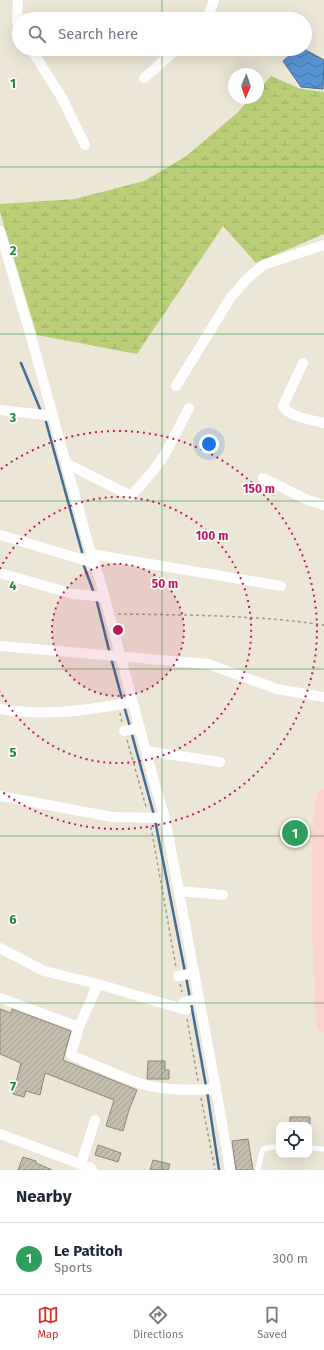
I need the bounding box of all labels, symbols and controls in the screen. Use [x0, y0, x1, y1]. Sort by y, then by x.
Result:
search box [12, 12, 312, 56]
icon: search [26, 23, 48, 45]
text: Search here [58, 25, 138, 43]
north arrow [228, 68, 264, 104]
text: 1 [10, 76, 16, 91]
text: 2 [10, 243, 17, 258]
text: 3 [9, 410, 17, 425]
your location [199, 434, 219, 454]
text: 150 m [243, 482, 275, 496]
text: 100 m [196, 529, 228, 543]
text: 50 m [152, 577, 178, 591]
text: 4 [9, 578, 17, 593]
centre of rings [111, 623, 125, 637]
text: 5 [10, 745, 17, 760]
pin: 1 [282, 818, 308, 848]
text: 6 [9, 912, 17, 927]
text: 7 [10, 1079, 16, 1094]
map controls [276, 1122, 312, 1158]
button: locate [276, 1122, 312, 1158]
text: Nearby [16, 1186, 71, 1207]
text: Le Patitoh [54, 1242, 123, 1260]
text: 1 [26, 1251, 32, 1266]
text: 300 m [272, 1251, 308, 1266]
text: Sports [54, 1260, 92, 1275]
tab: Map [37, 1304, 59, 1341]
tab: Directions [133, 1304, 183, 1341]
tab: Saved [257, 1304, 287, 1341]

